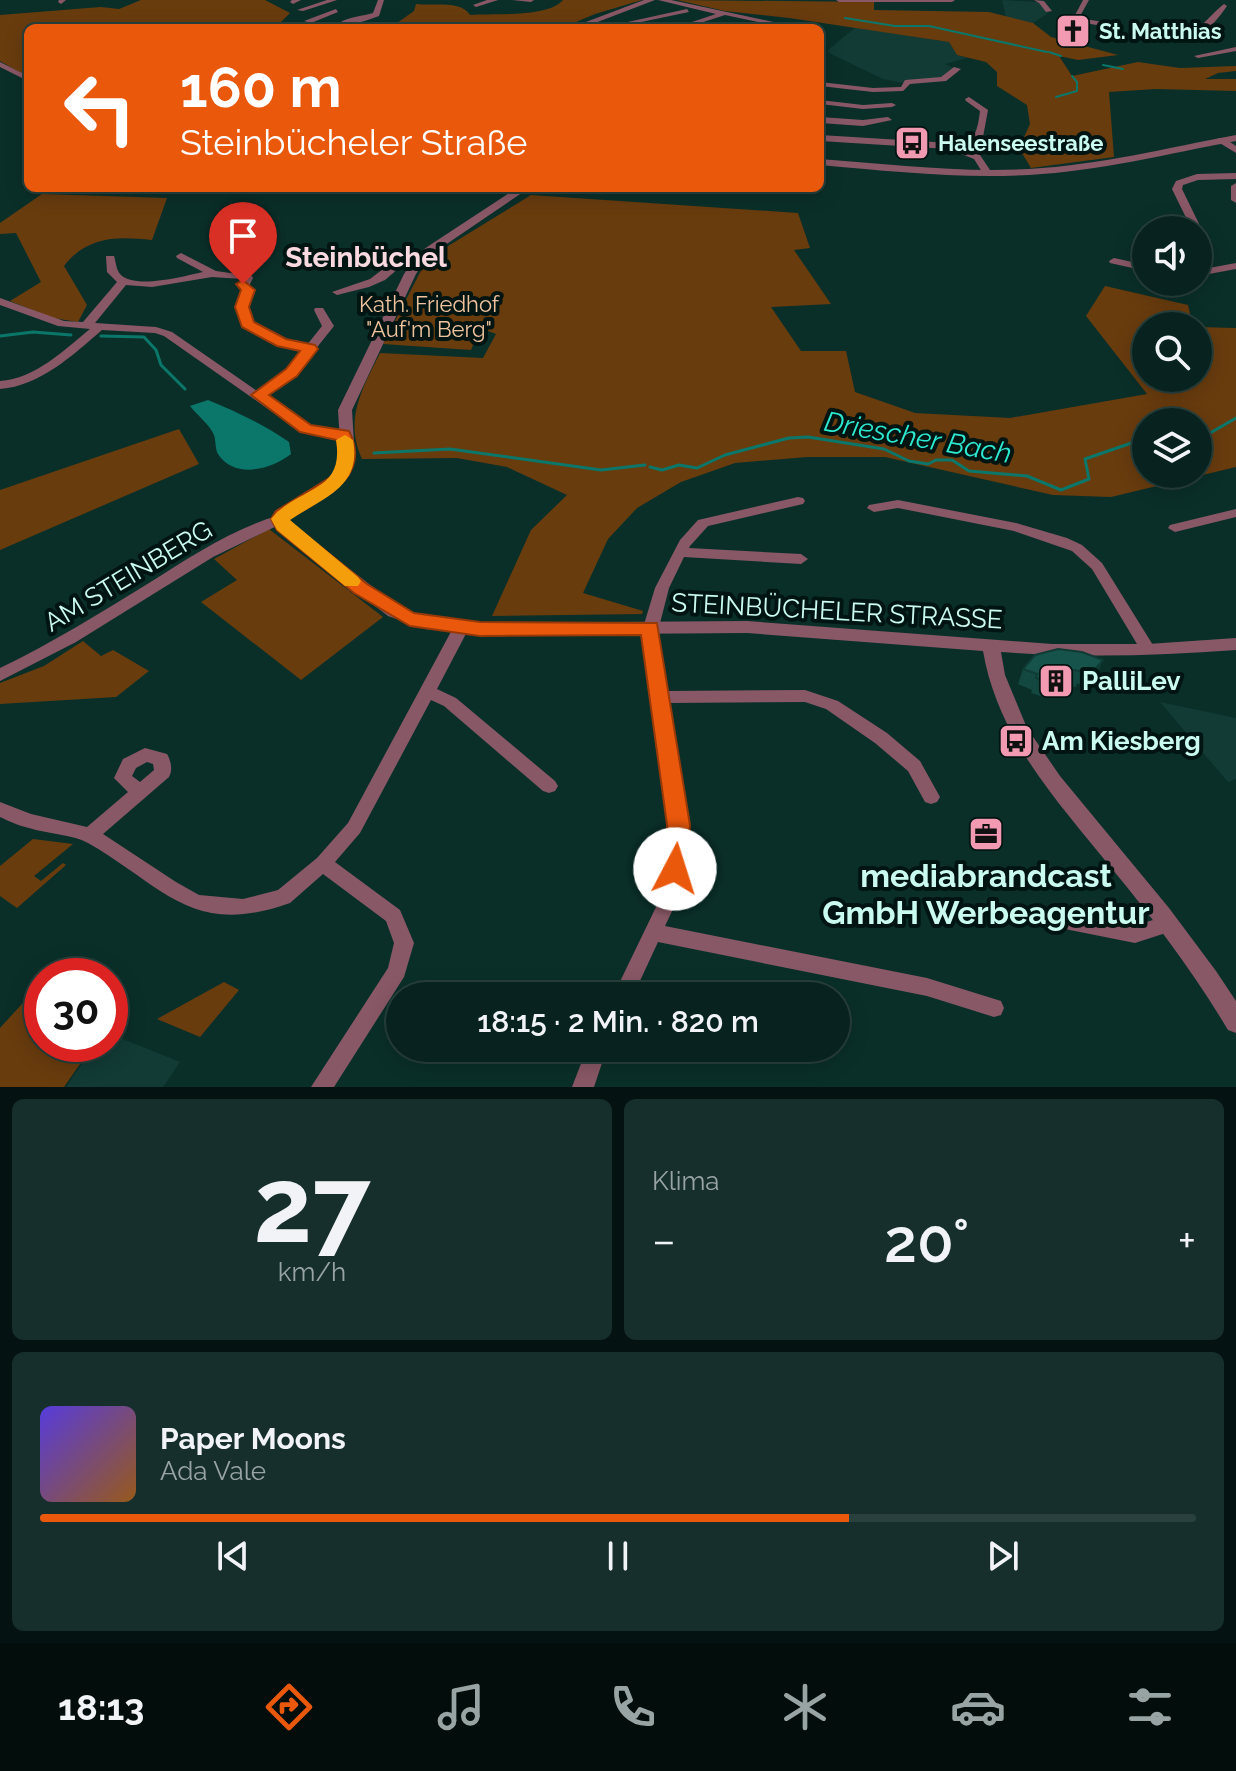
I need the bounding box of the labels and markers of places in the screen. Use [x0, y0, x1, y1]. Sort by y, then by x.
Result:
church icon: St. Matthias [1054, 12, 1092, 50]
place label: St. Matthias [1099, 18, 1222, 44]
bus stop icon: Halenseestraße [893, 124, 931, 162]
place label: Halenseestraße [938, 130, 1103, 156]
pin [209, 202, 277, 284]
building icon: PalliLev [1037, 662, 1075, 700]
place label: PalliLev [1082, 666, 1181, 696]
bus stop icon: Am Kiesberg [997, 722, 1035, 760]
place label: Am Kiesberg [1042, 726, 1201, 756]
office icon: mediabrandcast GmbH Werbeagentur [967, 815, 1005, 853]
place label: mediabrandcast GmbH Werbeagentur [822, 857, 1150, 931]

